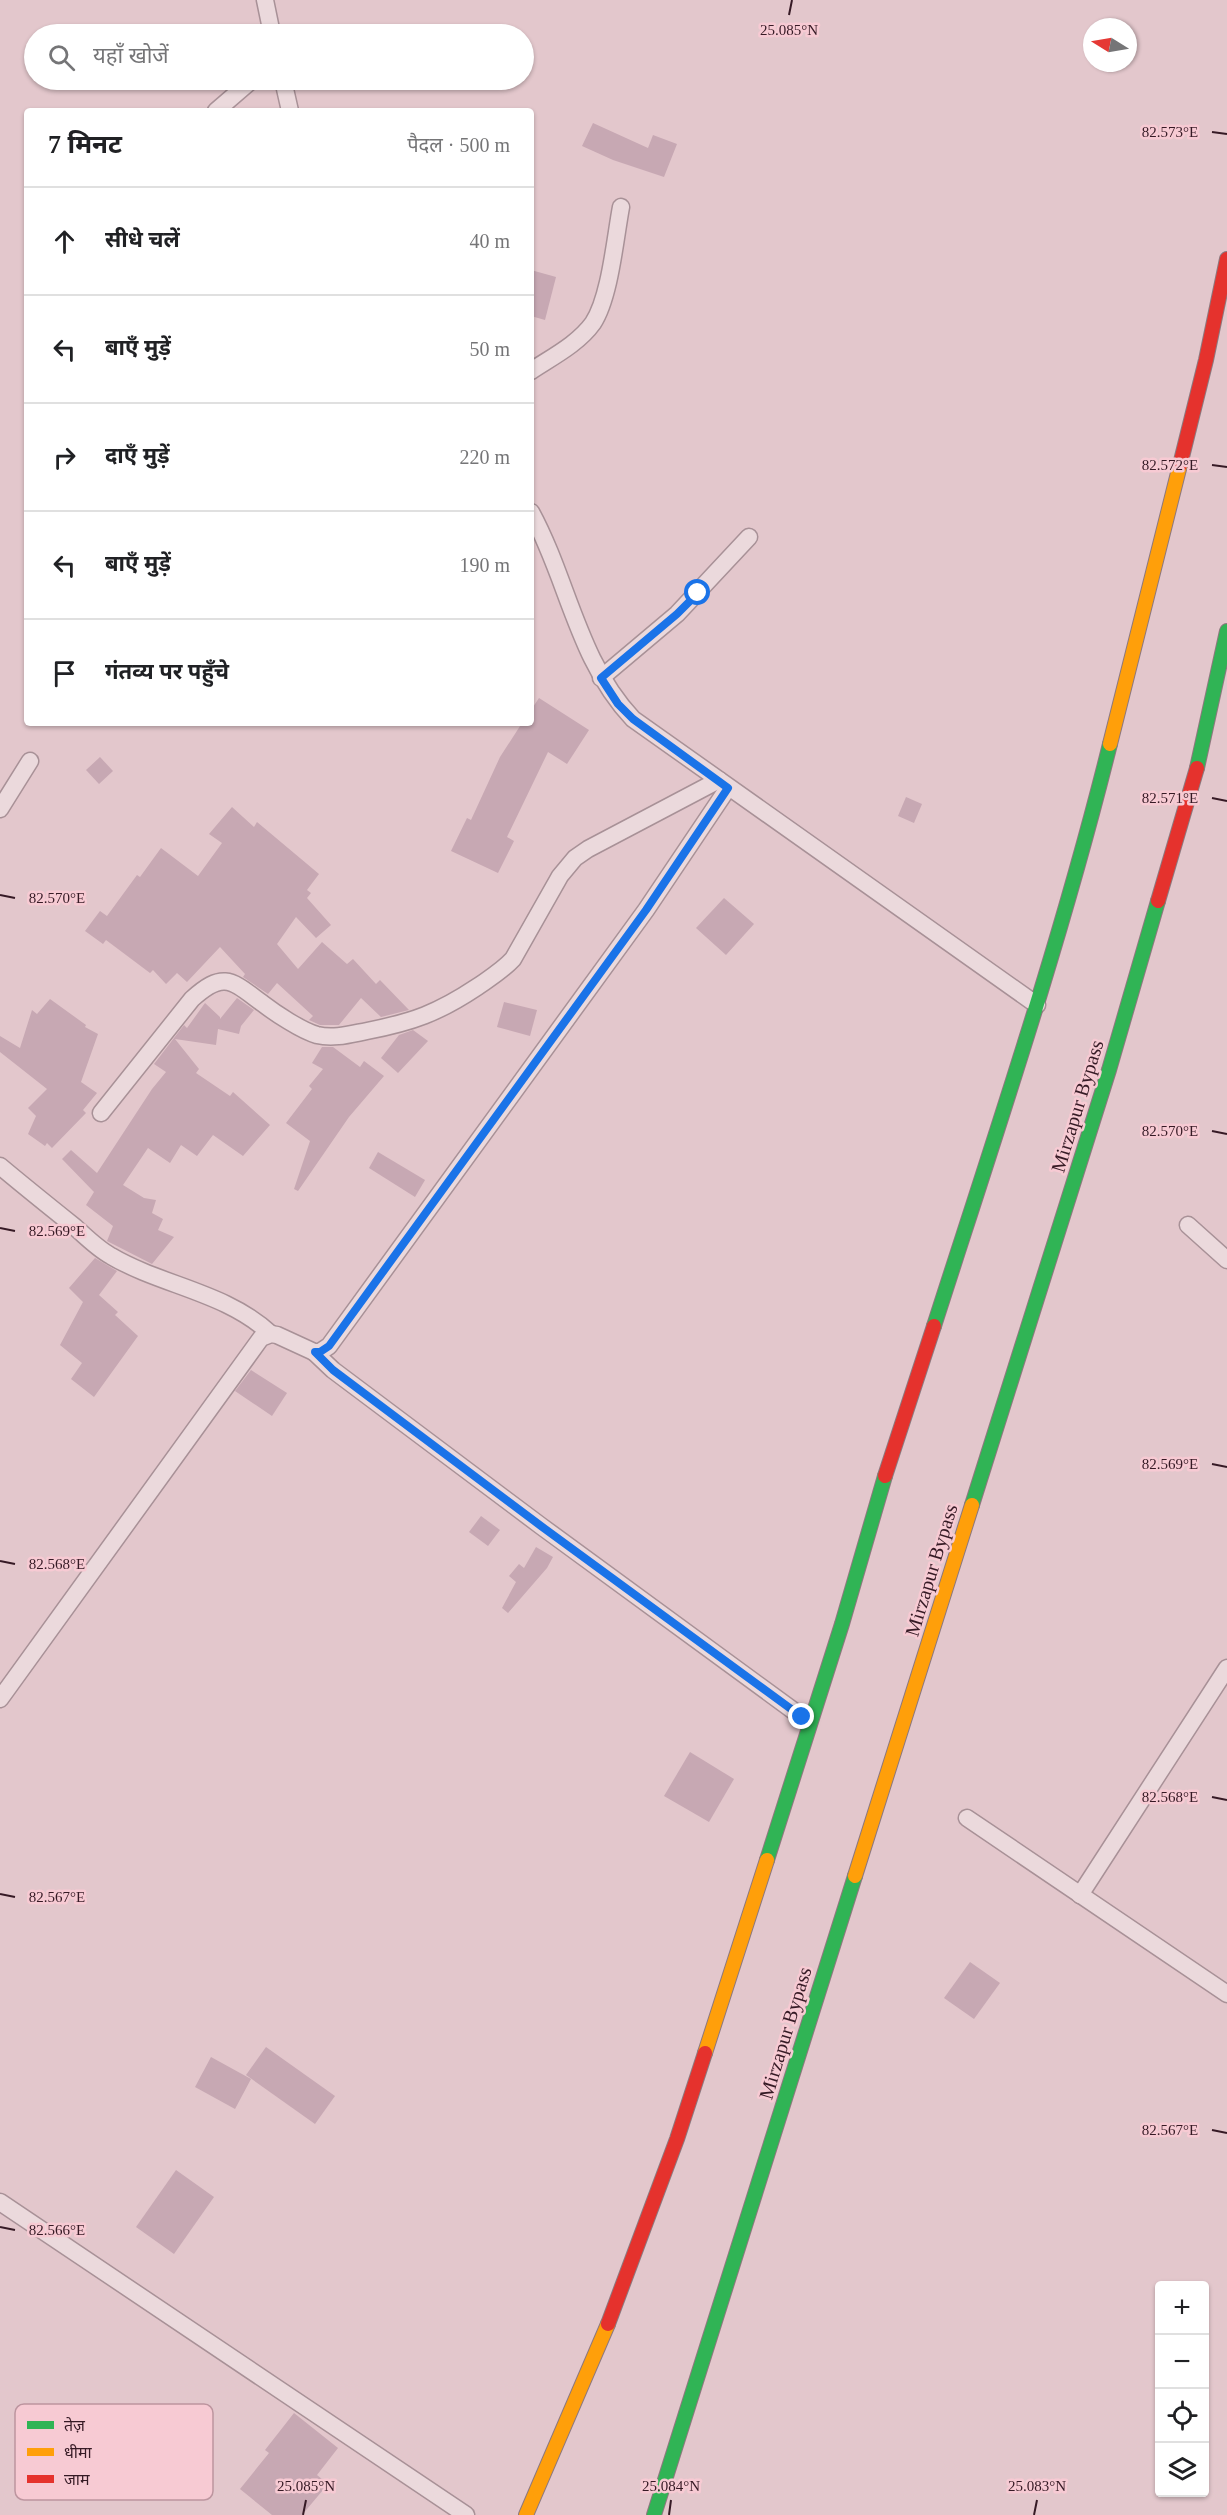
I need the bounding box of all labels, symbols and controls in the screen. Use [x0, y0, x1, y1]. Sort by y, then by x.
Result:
north arrow [1083, 18, 1137, 72]
text: 25.085°N [760, 22, 818, 38]
search box [24, 24, 534, 90]
icon: search [45, 41, 78, 74]
text: यहाँ खोजें [93, 43, 169, 68]
text: 82.573°E [1142, 124, 1198, 140]
text: 7 मिनट [48, 130, 122, 159]
text: पैदल · 500 m [407, 134, 510, 156]
icon: ahead [48, 225, 81, 258]
text: सीधे चलें [105, 227, 180, 252]
text: 40 m [469, 230, 510, 252]
icon: left [48, 333, 81, 366]
text: बाएँ मुड़ें [105, 335, 171, 360]
text: 50 m [469, 338, 510, 360]
icon: right [48, 441, 81, 474]
text: दाएँ मुड़ें [105, 443, 170, 468]
text: 220 m [459, 446, 510, 468]
text: 82.572°E [1142, 457, 1198, 473]
icon: left [48, 549, 81, 582]
text: बाएँ मुड़ें [105, 551, 171, 576]
text: 190 m [459, 554, 510, 576]
route start [684, 579, 710, 605]
icon: arrive [48, 657, 81, 690]
text: गंतव्य पर पहुँचे [105, 659, 229, 684]
text: 82.571°E [1142, 790, 1198, 806]
text: 82.570°E [29, 890, 85, 906]
street label: Mirzapur Bypass [1046, 1037, 1109, 1175]
text: 82.570°E [1142, 1123, 1198, 1139]
text: 82.569°E [29, 1223, 85, 1239]
text: 82.569°E [1142, 1456, 1198, 1472]
street label: Mirzapur Bypass [900, 1501, 963, 1639]
text: 82.568°E [29, 1556, 85, 1572]
route end [788, 1703, 814, 1729]
text: 82.568°E [1142, 1789, 1198, 1805]
text: 82.567°E [29, 1889, 85, 1905]
street label: Mirzapur Bypass [754, 1964, 817, 2102]
text: 82.567°E [1142, 2122, 1198, 2138]
text: 82.566°E [29, 2222, 85, 2238]
map controls [1155, 2281, 1209, 2497]
button: + [1155, 2281, 1209, 2335]
button: − [1155, 2335, 1209, 2389]
button: locate [1155, 2389, 1209, 2443]
legend [15, 2404, 213, 2500]
text: तेज़ [64, 2416, 86, 2434]
button: layers [1155, 2443, 1209, 2497]
text: धीमा [64, 2444, 93, 2461]
text: जाम [64, 2471, 90, 2488]
text: 25.085°N [277, 2478, 335, 2494]
text: 25.084°N [642, 2478, 700, 2494]
text: 25.083°N [1008, 2478, 1066, 2494]

